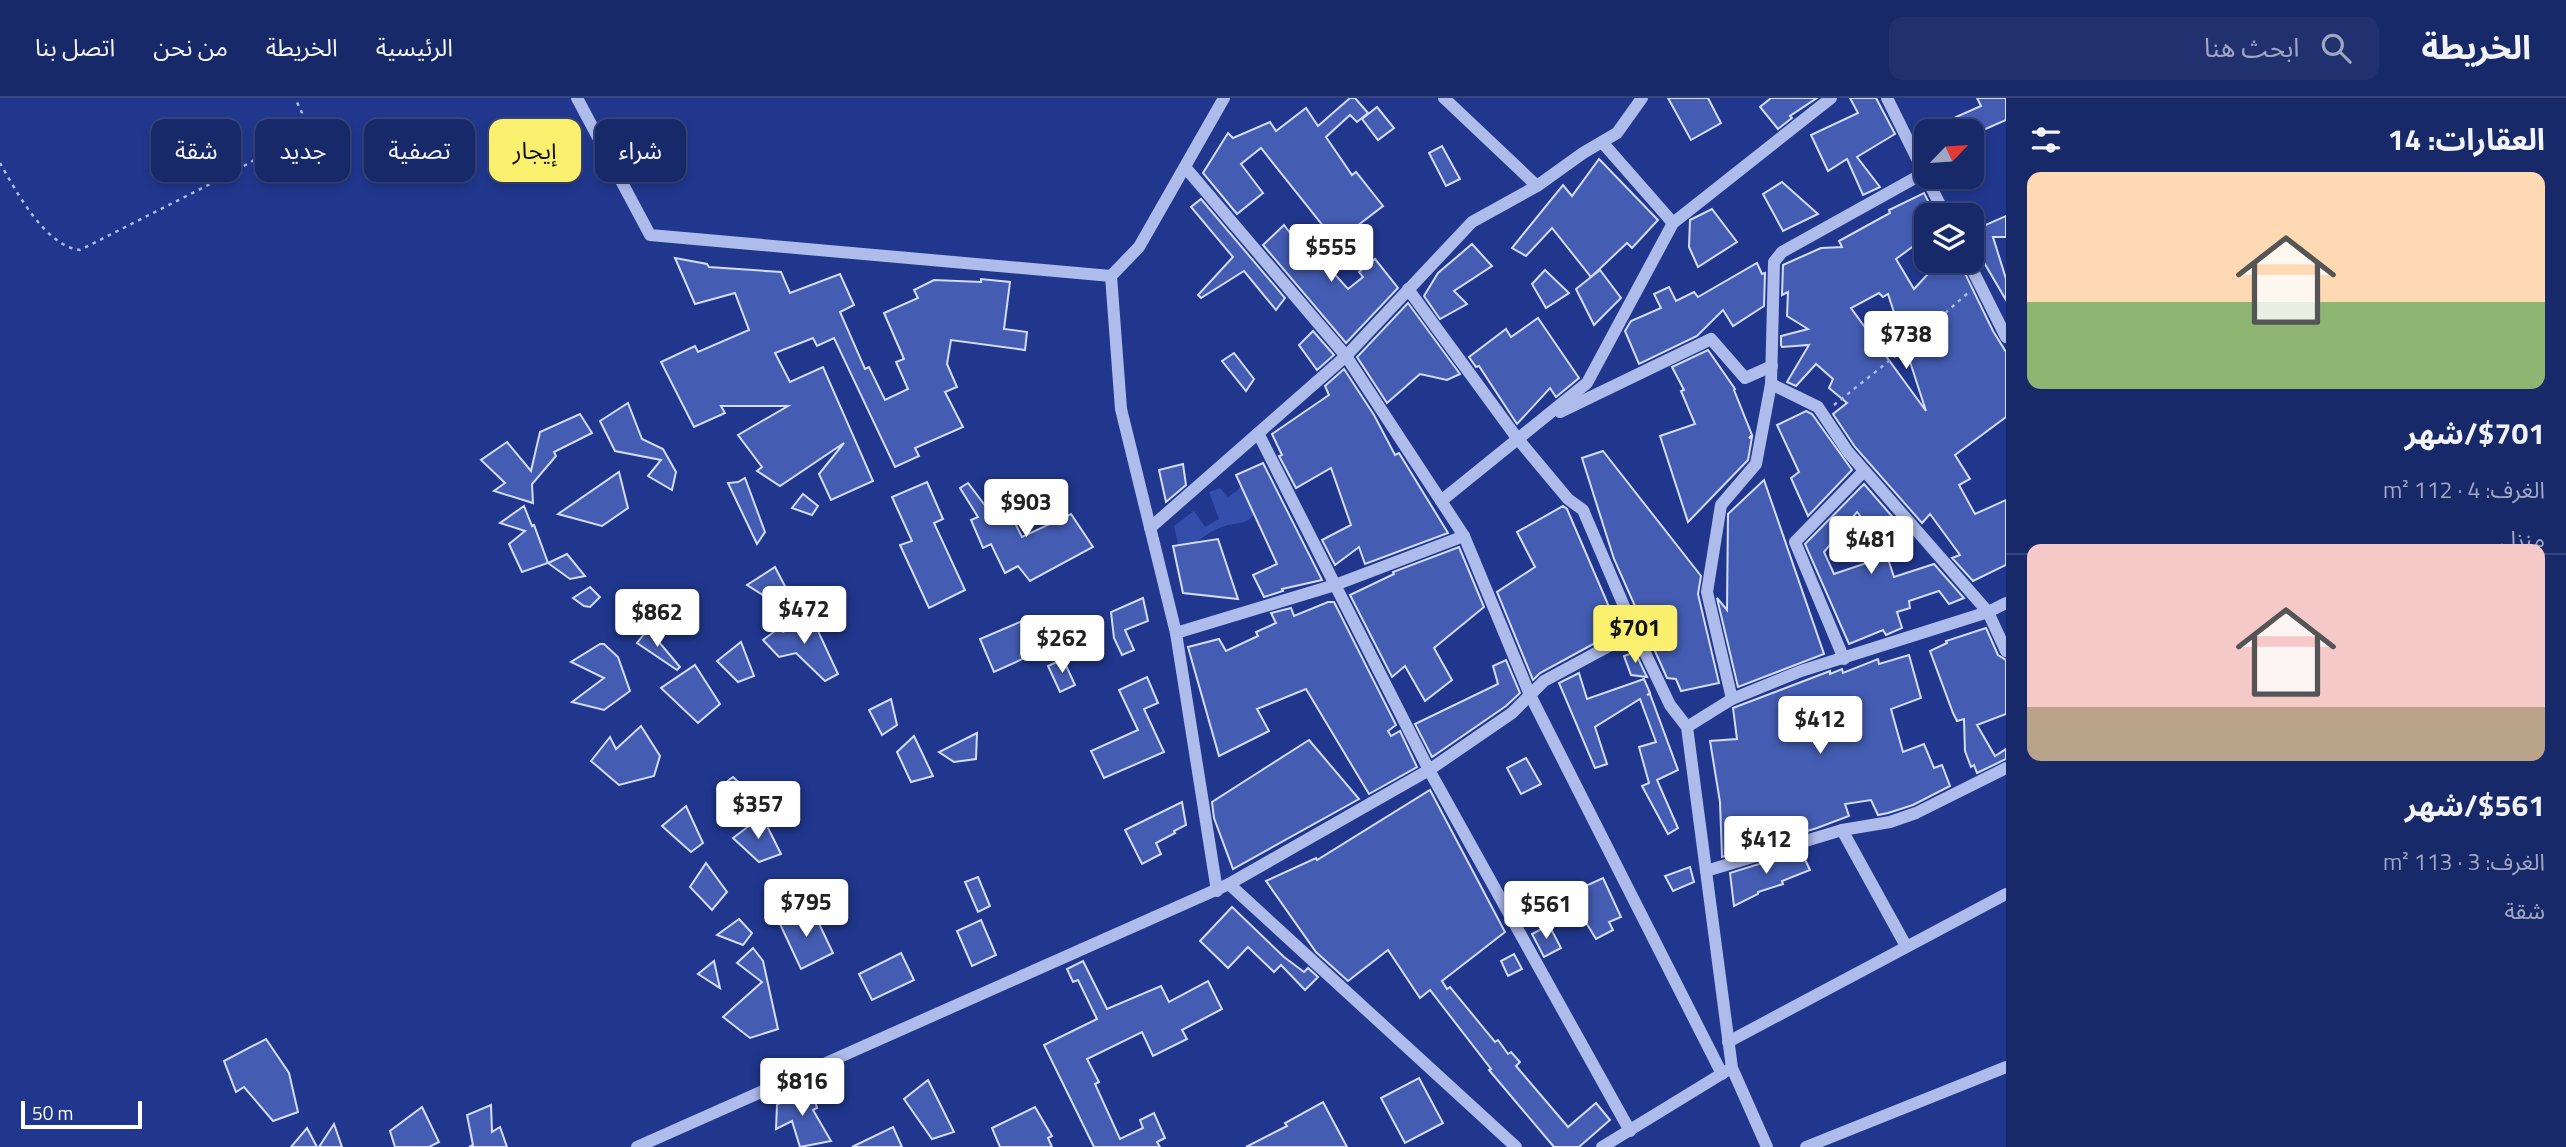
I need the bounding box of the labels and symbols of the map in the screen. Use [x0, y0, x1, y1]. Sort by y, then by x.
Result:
north arrow [1914, 119, 1984, 189]
pin: $555 [1290, 225, 1372, 284]
pin: $738 [1865, 312, 1947, 371]
pin: $903 [985, 480, 1067, 539]
pin: $481 [1830, 517, 1912, 576]
pin: $472 [763, 587, 845, 646]
pin: $862 [616, 589, 698, 649]
pin: $701 [1594, 606, 1676, 665]
pin: $262 [1021, 616, 1103, 675]
pin: $412 [1779, 696, 1861, 756]
pin: $357 [717, 782, 799, 841]
pin: $412 [1725, 816, 1807, 876]
pin: $795 [765, 880, 847, 939]
pin: $561 [1505, 882, 1587, 941]
pin: $816 [761, 1058, 843, 1118]
scale bar [21, 1098, 142, 1130]

